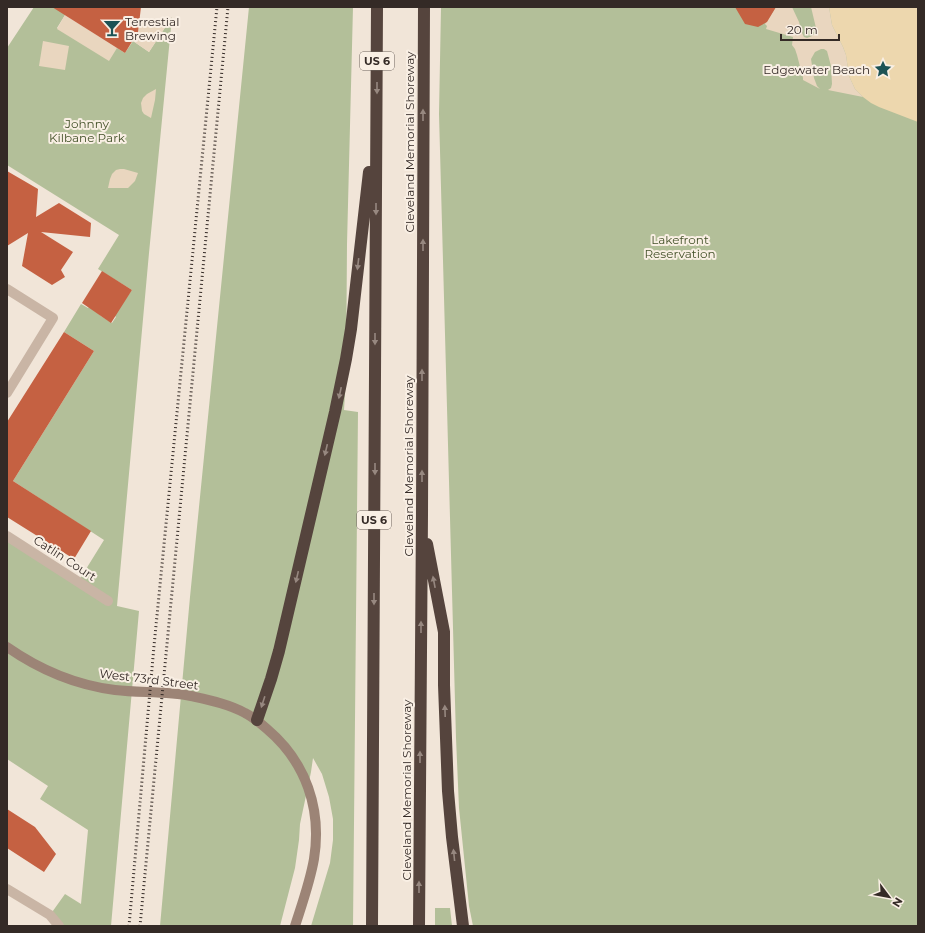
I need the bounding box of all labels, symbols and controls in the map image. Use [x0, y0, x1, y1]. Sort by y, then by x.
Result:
place label: Terrestial Brewing [125, 14, 179, 43]
scale bar [781, 16, 839, 42]
bar icon: Terrestial Brewing [102, 18, 122, 38]
text: 20 m [787, 22, 818, 37]
street label: Cleveland Memorial Shoreway [402, 51, 417, 232]
road number: US 6 [360, 52, 394, 70]
place icon: Edgewater Beach [873, 59, 893, 79]
place label: Edgewater Beach [763, 62, 870, 77]
one-way arrow [374, 82, 380, 95]
one-way arrow [420, 109, 427, 121]
park label: Johnny Kilbane Park [49, 116, 126, 145]
one-way arrow [373, 203, 379, 216]
park label: Lakefront Reservation [644, 232, 716, 261]
one-way arrow [420, 238, 426, 251]
one-way arrow [355, 258, 362, 270]
one-way arrow [372, 333, 378, 346]
one-way arrow [419, 368, 425, 381]
street label: Cleveland Memorial Shoreway [401, 375, 416, 556]
one-way arrow [336, 386, 342, 399]
one-way arrow [323, 444, 329, 456]
one-way arrow [372, 463, 378, 476]
one-way arrow [419, 469, 425, 482]
road number: US 6 [357, 511, 391, 529]
street label: Catlin Court [31, 532, 99, 584]
one-way arrow [293, 570, 299, 583]
one-way arrow [431, 576, 437, 588]
one-way arrow [371, 593, 377, 606]
one-way arrow [418, 620, 424, 633]
street label: West 73rd Street [99, 665, 200, 693]
one-way arrow [260, 696, 266, 708]
street label: Cleveland Memorial Shoreway [399, 699, 414, 880]
one-way arrow [441, 705, 448, 717]
one-way arrow [417, 750, 423, 763]
one-way arrow [450, 849, 457, 861]
north arrow [869, 877, 909, 917]
one-way arrow [416, 880, 422, 893]
text: N [889, 895, 906, 910]

